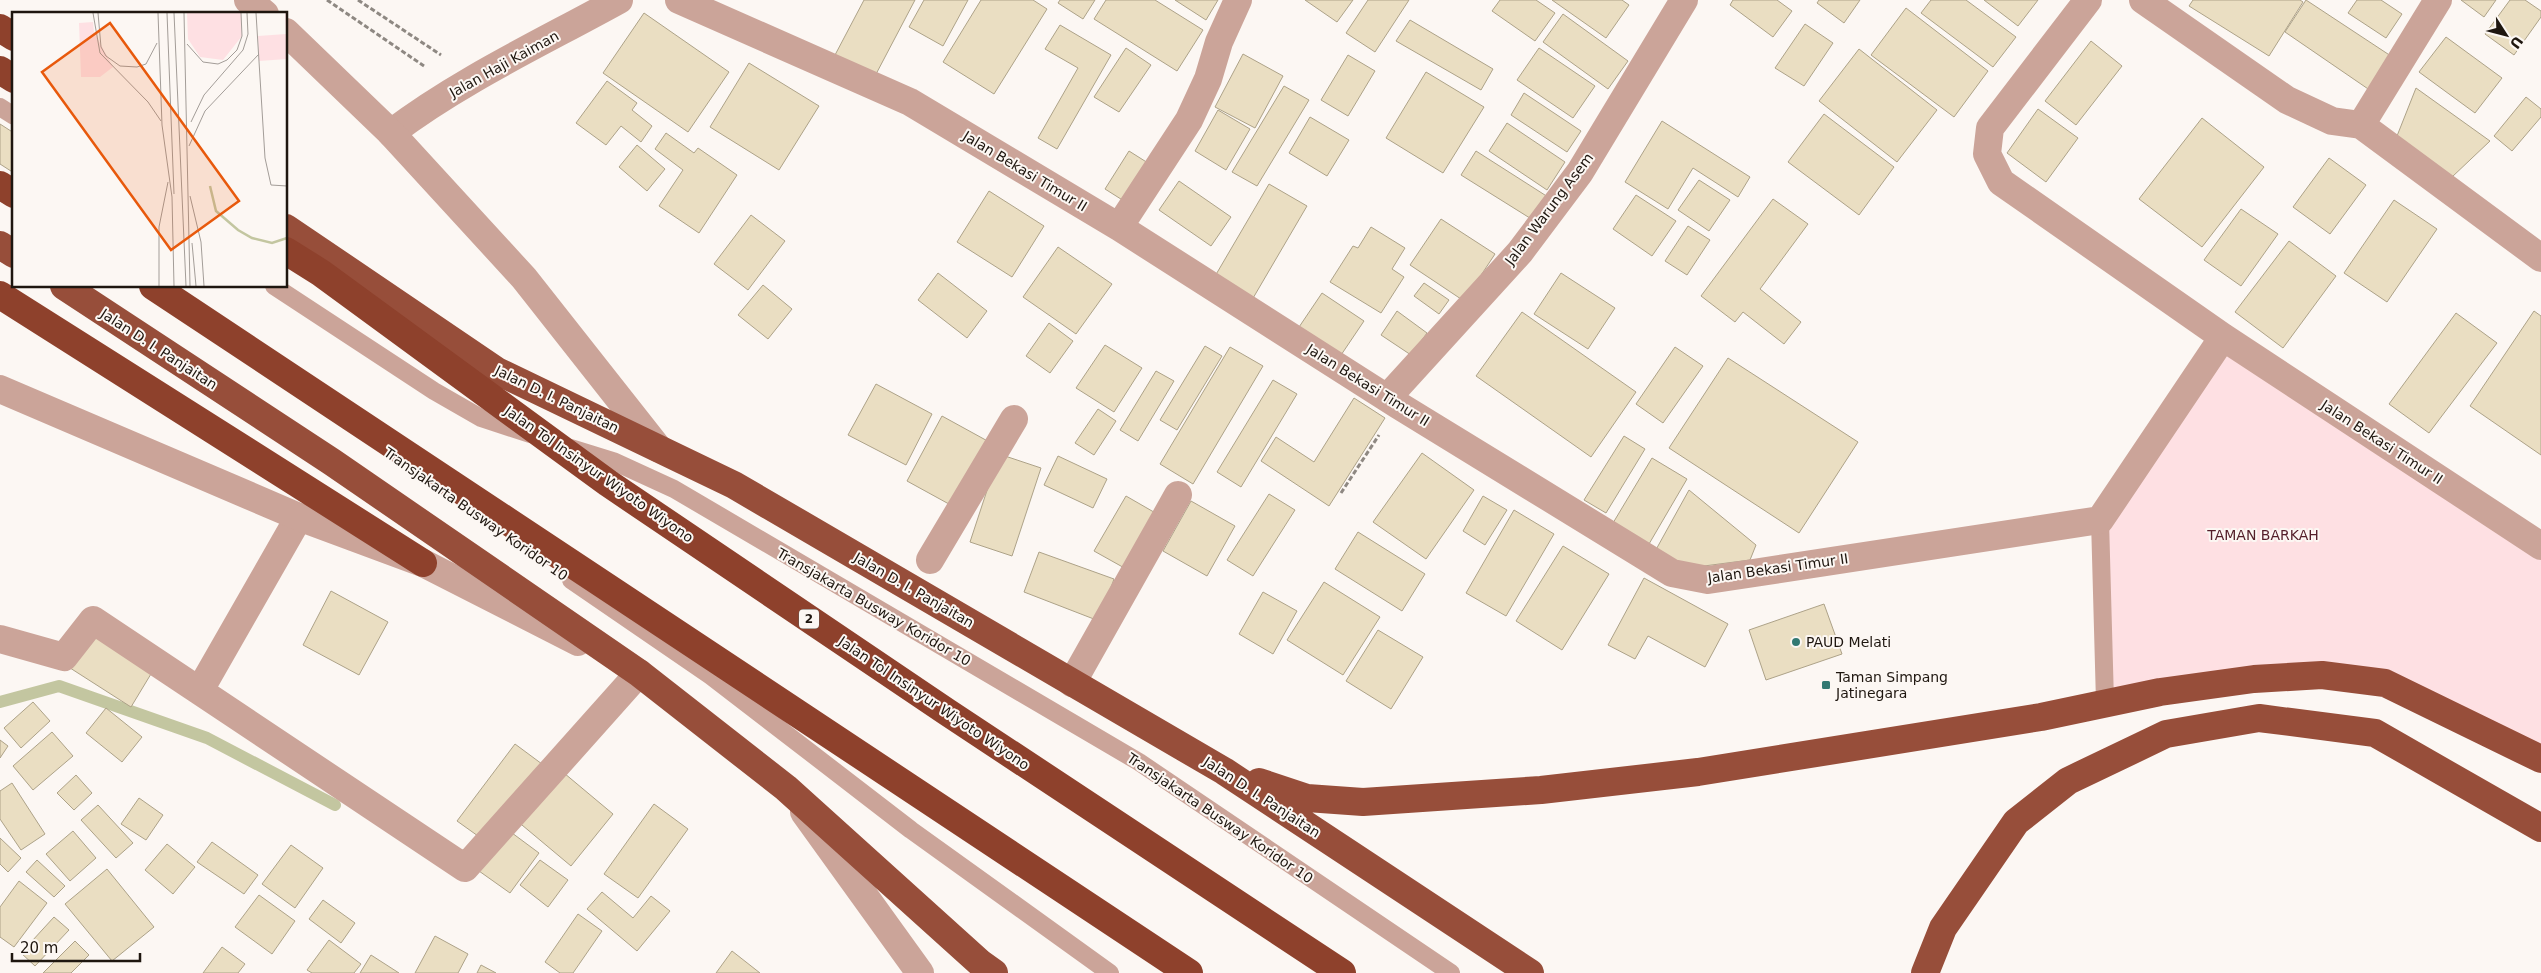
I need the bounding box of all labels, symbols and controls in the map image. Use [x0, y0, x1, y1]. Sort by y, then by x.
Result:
north arrow [2481, 10, 2531, 60]
inset map [12, 12, 288, 288]
street label: Jalan Haji Kaiman [446, 27, 561, 101]
text: U [2507, 33, 2526, 52]
street label: Jalan Bekasi Timur II [959, 127, 1090, 214]
street label: Jalan Warung Asem [1501, 150, 1596, 269]
street label: Jalan D. I. Panjaitan [97, 305, 220, 393]
street label: Jalan Bekasi Timur II [1303, 340, 1432, 429]
street label: Jalan D. I. Panjaitan [492, 362, 622, 436]
street label: Jalan Bekasi Timur II [2317, 396, 2446, 487]
street label: Jalan Tol Insinyur Wiyoto Wiyono [501, 402, 696, 546]
street label: Transjakarta Busway Koridor 10 [380, 444, 571, 584]
park label: TAMAN BARKAH [2206, 527, 2319, 543]
street label: Transjakarta Busway Koridor 10 [773, 544, 974, 669]
street label: Jalan D. I. Panjaitan [850, 549, 977, 631]
street label: Jalan Bekasi Timur II [1706, 550, 1849, 586]
road number: 2 [799, 610, 819, 628]
street label: Jalan Tol Insinyur Wiyoto Wiyono [835, 632, 1032, 773]
place label: PAUD Melati [1806, 634, 1891, 650]
marker: PAUD Melati [1790, 636, 1802, 648]
place label: Taman Simpang Jatinegara [1835, 669, 1948, 701]
marker: Taman Simpang Jatinegara [1820, 679, 1832, 691]
street label: Transjakarta Busway Koridor 10 [1123, 749, 1316, 886]
street label: Jalan D. I. Panjaitan [1200, 753, 1323, 841]
scale bar [12, 930, 140, 962]
text: 20 m [20, 939, 58, 957]

